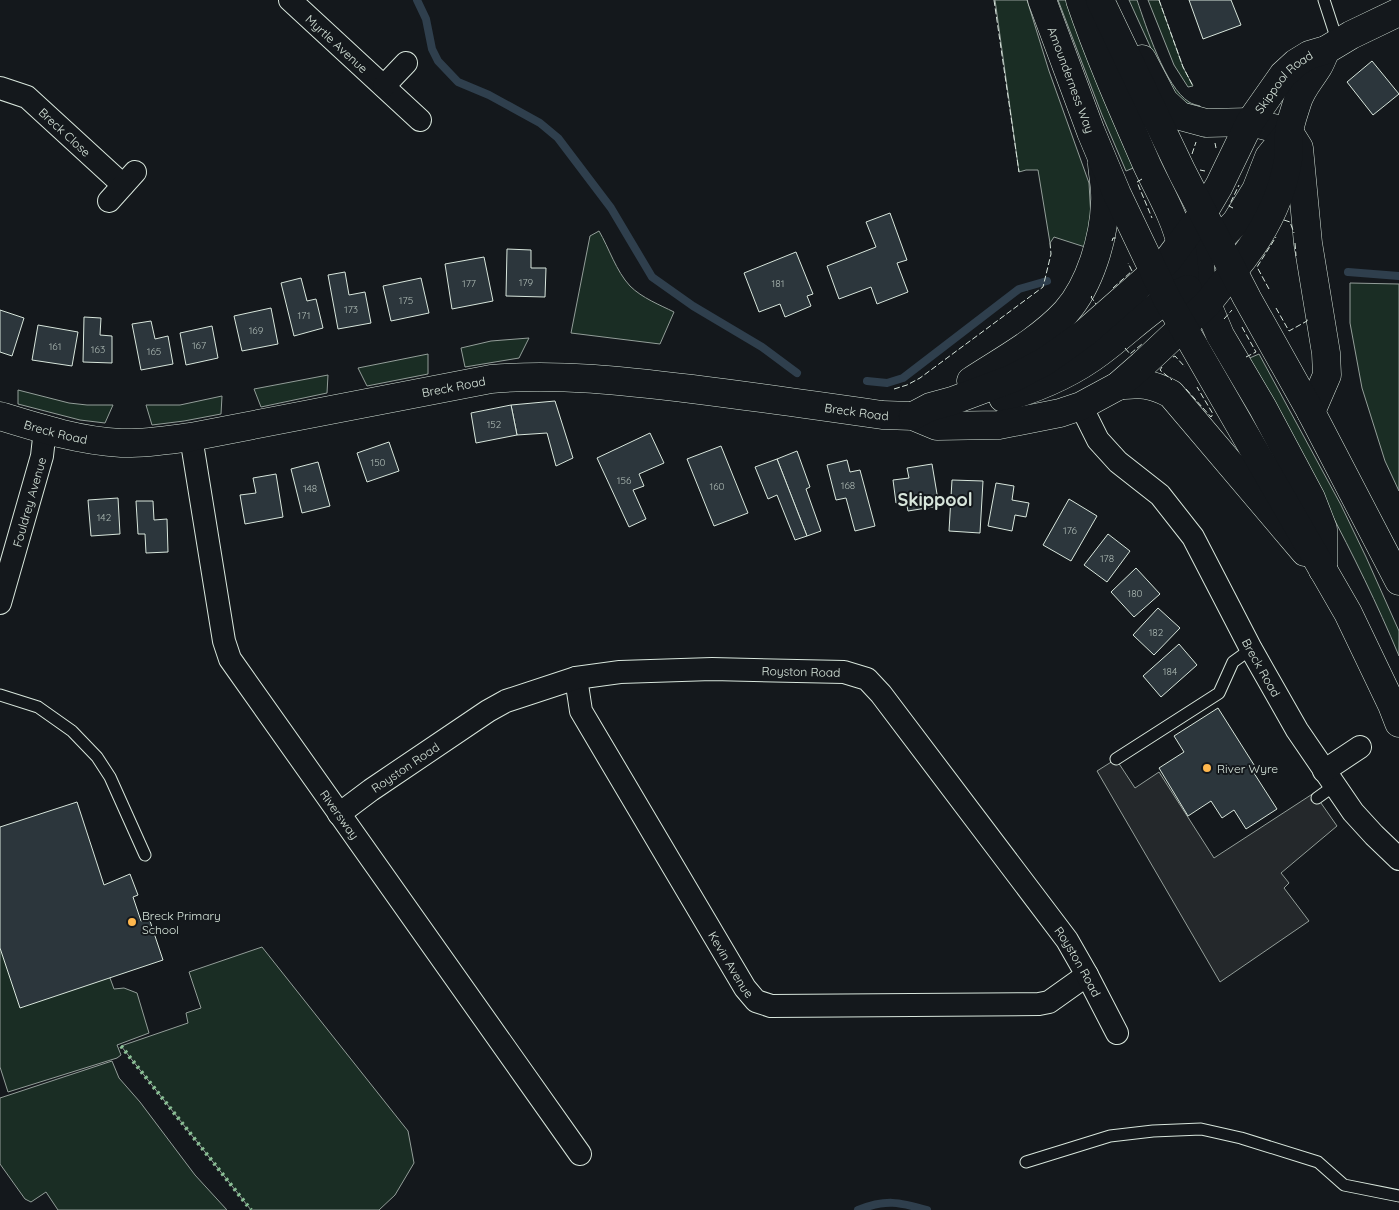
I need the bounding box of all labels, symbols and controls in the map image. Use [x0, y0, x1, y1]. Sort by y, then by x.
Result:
street label: Myrtle Avenue [303, 11, 371, 76]
street label: Amounderness Way [1045, 24, 1098, 135]
street label: Skippool Road [1251, 47, 1315, 116]
street label: Breck Close [36, 104, 94, 159]
house number: 179 [519, 276, 534, 289]
house number: 177 [462, 277, 476, 290]
house number: 181 [772, 277, 784, 290]
house number: 175 [399, 294, 413, 307]
house number: 173 [344, 303, 358, 316]
house number: 171 [297, 309, 311, 322]
house number: 169 [249, 324, 264, 337]
house number: 167 [192, 339, 206, 352]
house number: 161 [49, 340, 61, 353]
house number: 163 [91, 343, 105, 356]
house number: 165 [147, 345, 161, 358]
street label: Breck Road [420, 373, 487, 400]
street label: Breck Road [824, 399, 889, 423]
street label: Breck Road [22, 416, 89, 447]
house number: 152 [487, 418, 502, 431]
street label: Fouldrey Avenue [9, 455, 49, 549]
house number: 150 [370, 456, 386, 469]
house number: 156 [617, 474, 632, 487]
house number: 168 [841, 479, 855, 492]
house number: 160 [709, 480, 725, 493]
house number: 148 [303, 482, 317, 495]
district label: Skippool [897, 488, 973, 511]
house number: 142 [97, 511, 112, 524]
house number: 176 [1063, 524, 1078, 537]
house number: 178 [1100, 552, 1114, 565]
house number: 180 [1127, 587, 1143, 600]
house number: 182 [1149, 626, 1164, 639]
street label: Breck Road [1239, 636, 1284, 699]
street label: Royston Road [761, 663, 841, 679]
house number: 184 [1163, 665, 1177, 678]
street label: Royston Road [368, 739, 442, 795]
place label: River Wyre [1217, 761, 1278, 776]
marker: River Wyre [1201, 762, 1213, 774]
street label: Riversway [317, 787, 363, 842]
place label: Breck Primary School [142, 908, 221, 937]
marker: Breck Primary School [126, 916, 138, 928]
street label: Royston Road [1052, 923, 1104, 999]
street label: Kevin Avenue [706, 929, 757, 1001]

